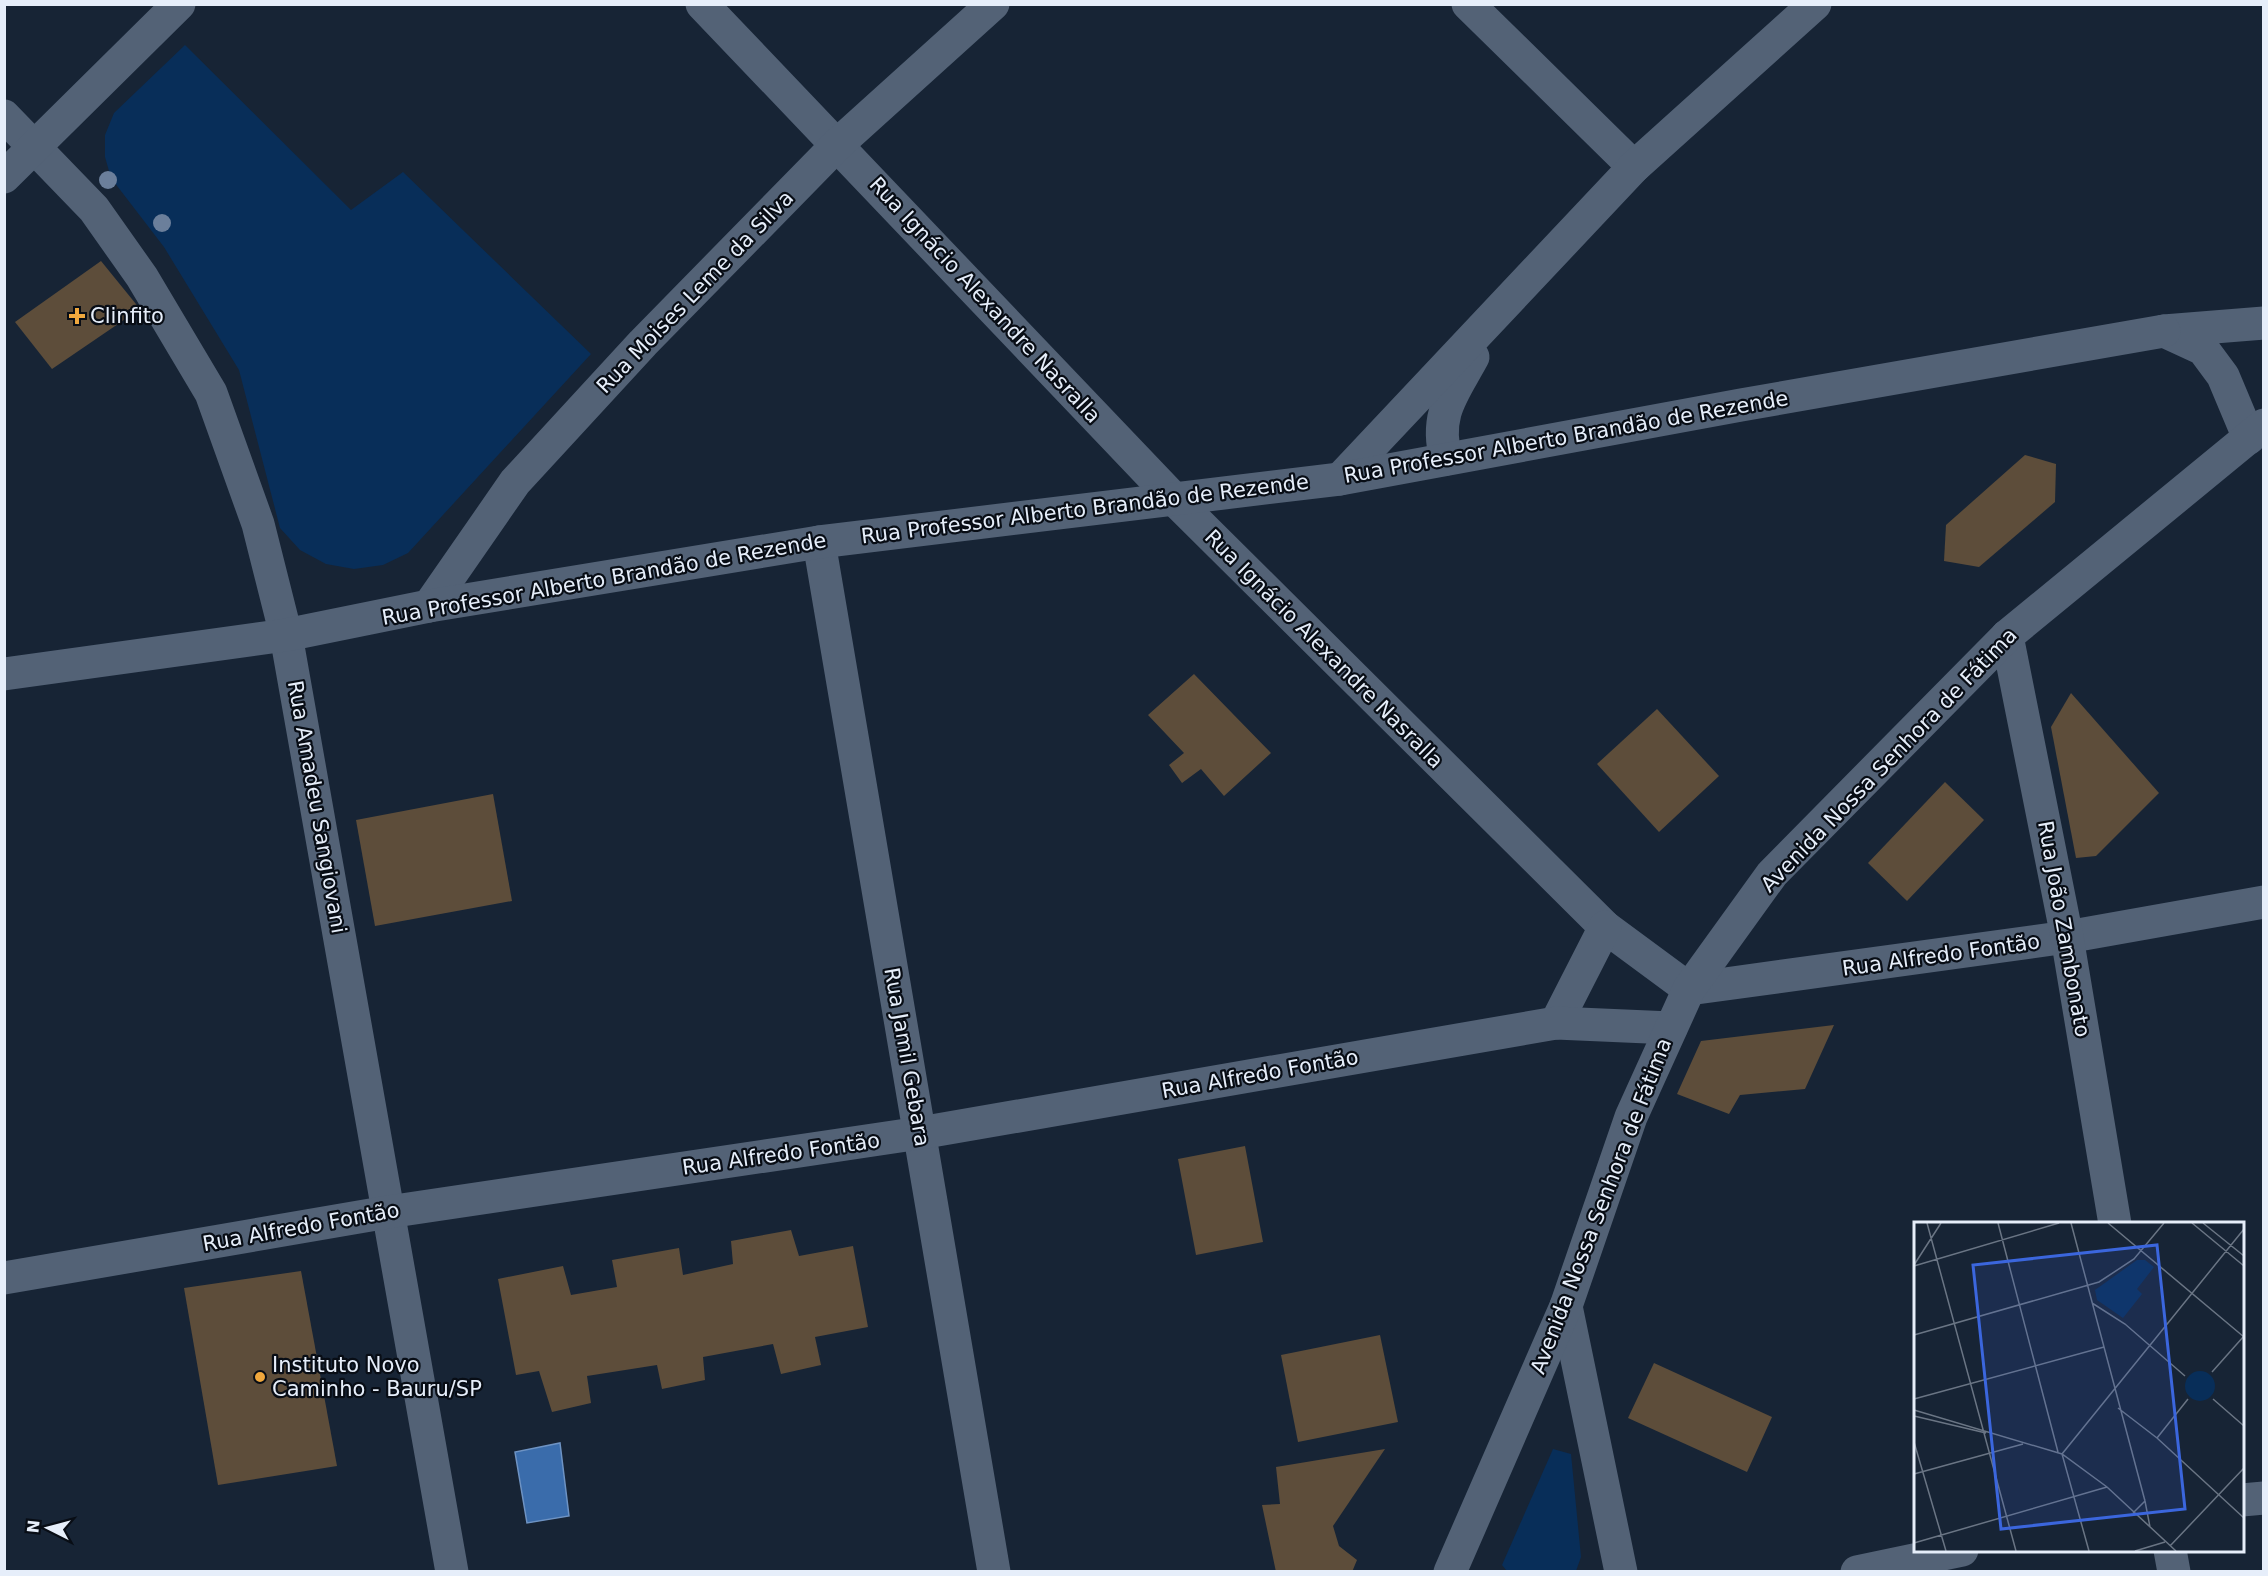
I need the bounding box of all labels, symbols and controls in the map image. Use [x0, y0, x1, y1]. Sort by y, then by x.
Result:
street label: Rua Ignácio Alexandre Nasralla [865, 172, 1105, 428]
street label: Rua Moises Leme da Silva [592, 186, 798, 398]
place label: Clinfito [90, 304, 164, 328]
marker: Clinfito [68, 307, 86, 325]
street label: Rua Professor Alberto Brandão de Rezende [1342, 386, 1790, 488]
street label: Rua Professor Alberto Brandão de Rezende [860, 470, 1310, 548]
street label: Rua Ignácio Alexandre Nasralla [1200, 525, 1448, 773]
street label: Rua Professor Alberto Brandão de Rezende [380, 528, 828, 630]
street label: Avenida Nossa Senhora de Fátima [1756, 623, 2022, 897]
street label: Rua Amadeu Sangiovani [283, 679, 351, 935]
street label: Rua João Zambonato [2033, 819, 2095, 1039]
street label: Rua Alfredo Fontão [1841, 929, 2041, 981]
street label: Rua Jamil Gebara [879, 966, 935, 1148]
street label: Avenida Nossa Senhora de Fátima [1526, 1035, 1676, 1377]
street label: Rua Alfredo Fontão [1160, 1045, 1360, 1103]
street label: Rua Alfredo Fontão [681, 1128, 881, 1180]
street label: Rua Alfredo Fontão [201, 1198, 401, 1256]
inset map [1914, 1222, 2244, 1552]
place label: Instituto Novo Caminho - Bauru/SP [272, 1353, 482, 1401]
marker: Instituto Novo Caminho - Bauru/SP [253, 1370, 267, 1384]
north arrow [18, 1498, 78, 1558]
text: N [23, 1519, 44, 1534]

